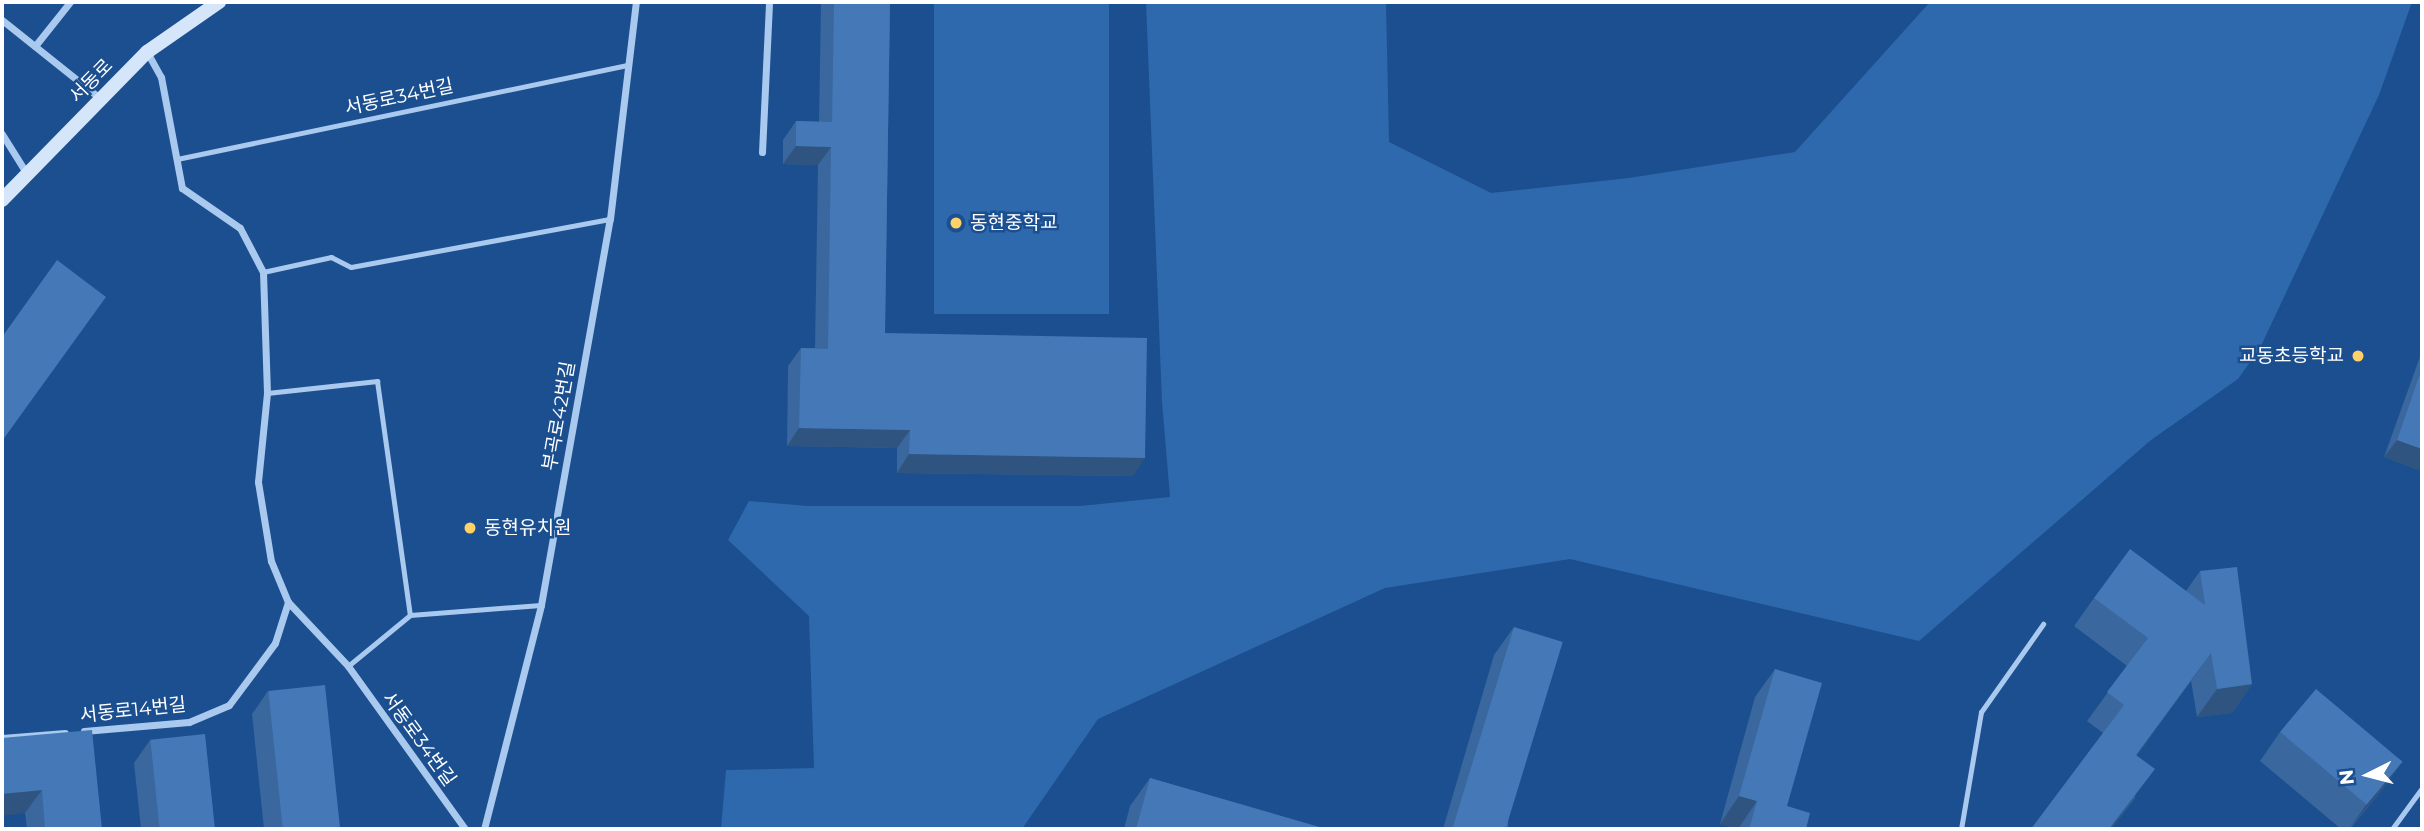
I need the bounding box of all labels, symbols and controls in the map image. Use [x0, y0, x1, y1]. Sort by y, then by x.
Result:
street label: 서동로 [65, 54, 117, 108]
street label: 서동로34번길 [343, 74, 455, 120]
place label: 동현중학교 [970, 212, 1057, 234]
marker: 동현중학교 [948, 215, 964, 231]
place label: 교동초등학교 [2239, 345, 2344, 367]
marker: 교동초등학교 [2350, 348, 2366, 364]
street label: 부곡로42번길 [538, 360, 580, 472]
place label: 동현유치원 [484, 517, 571, 539]
marker: 동현유치원 [462, 520, 478, 536]
street label: 서동로34번길 [377, 688, 461, 790]
street label: 서동로14번길 [79, 693, 187, 727]
north arrow [2333, 740, 2403, 810]
text: N [2334, 768, 2359, 786]

